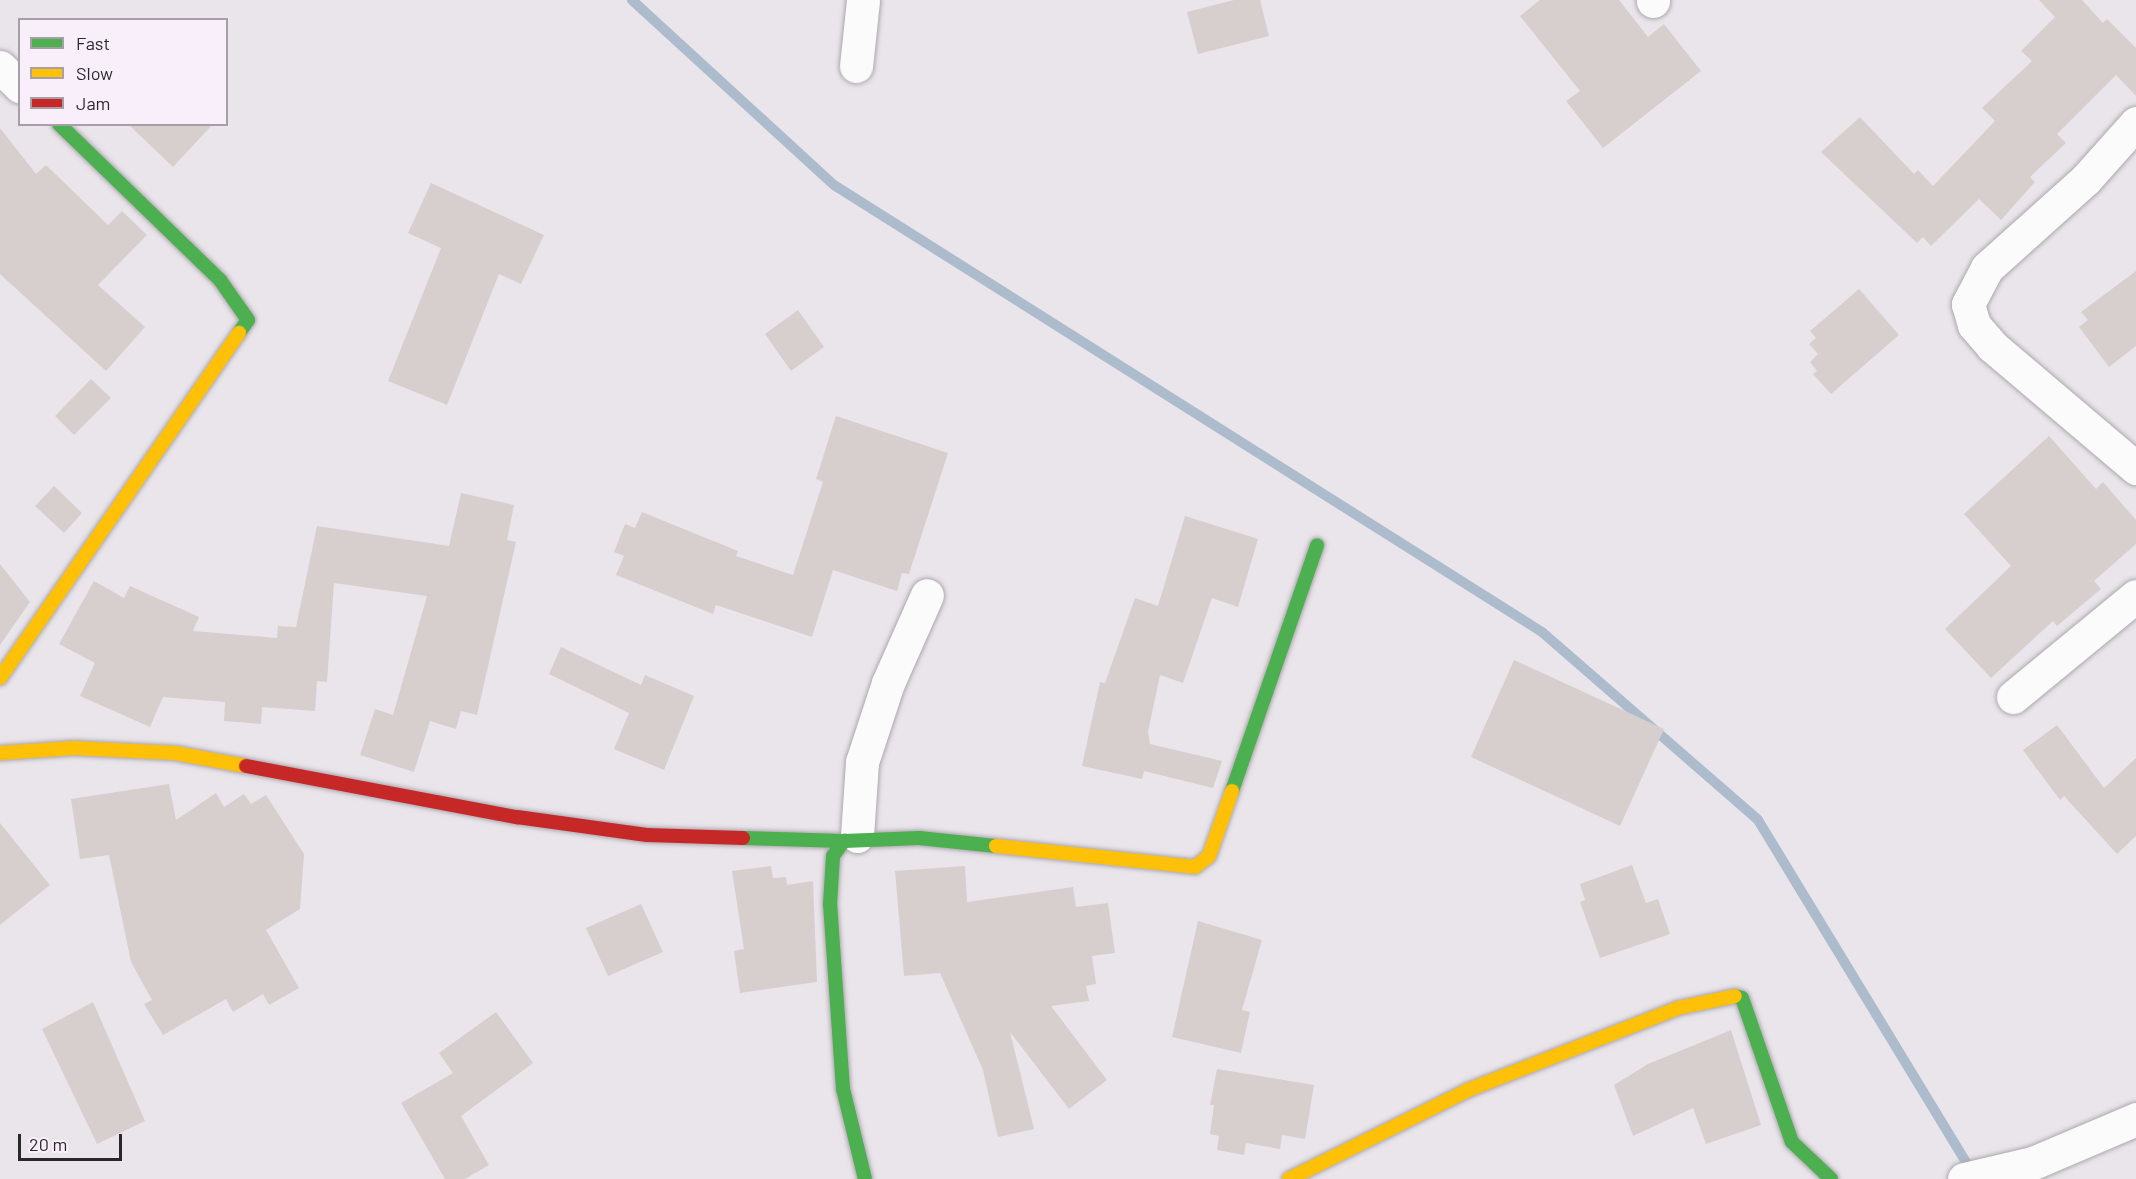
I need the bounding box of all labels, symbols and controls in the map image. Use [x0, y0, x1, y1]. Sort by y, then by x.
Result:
legend [18, 18, 228, 126]
text: Fast [76, 32, 110, 54]
text: Slow [76, 62, 113, 84]
text: Jam [76, 92, 110, 114]
scale bar [21, 1122, 124, 1160]
text: 20 m [29, 1133, 67, 1155]

